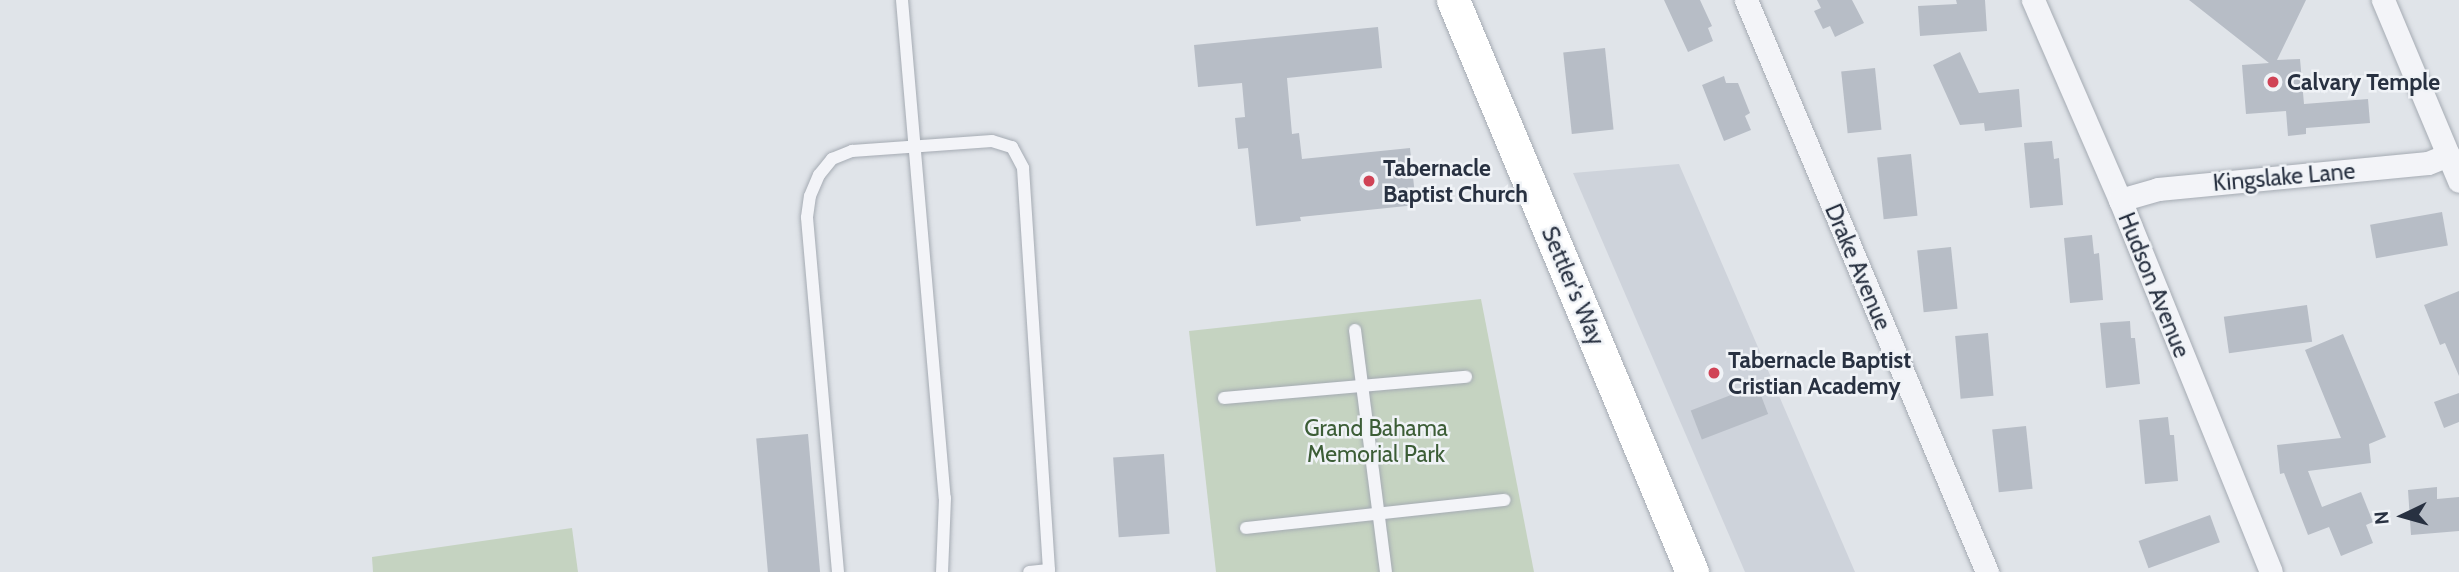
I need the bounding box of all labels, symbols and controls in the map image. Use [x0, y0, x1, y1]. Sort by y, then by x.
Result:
place label: Calvary Temple [2287, 68, 2440, 96]
marker: Calvary Temple [2265, 74, 2281, 90]
place label: Tabernacle Baptist Church [1383, 154, 1528, 208]
street label: Kingslake Lane [2212, 157, 2356, 197]
marker: Tabernacle Baptist Church [1361, 173, 1377, 189]
street label: Drake Avenue [1819, 200, 1897, 334]
street label: Hudson Avenue [2112, 208, 2196, 362]
street label: Settler's Way [1536, 222, 1610, 350]
place label: Tabernacle Baptist Cristian Academy [1728, 346, 1911, 400]
marker: Tabernacle Baptist Cristian Academy [1706, 365, 1722, 381]
park label: Grand Bahama Memorial Park [1304, 414, 1448, 468]
north arrow [2368, 481, 2438, 551]
text: N [2370, 510, 2394, 526]

